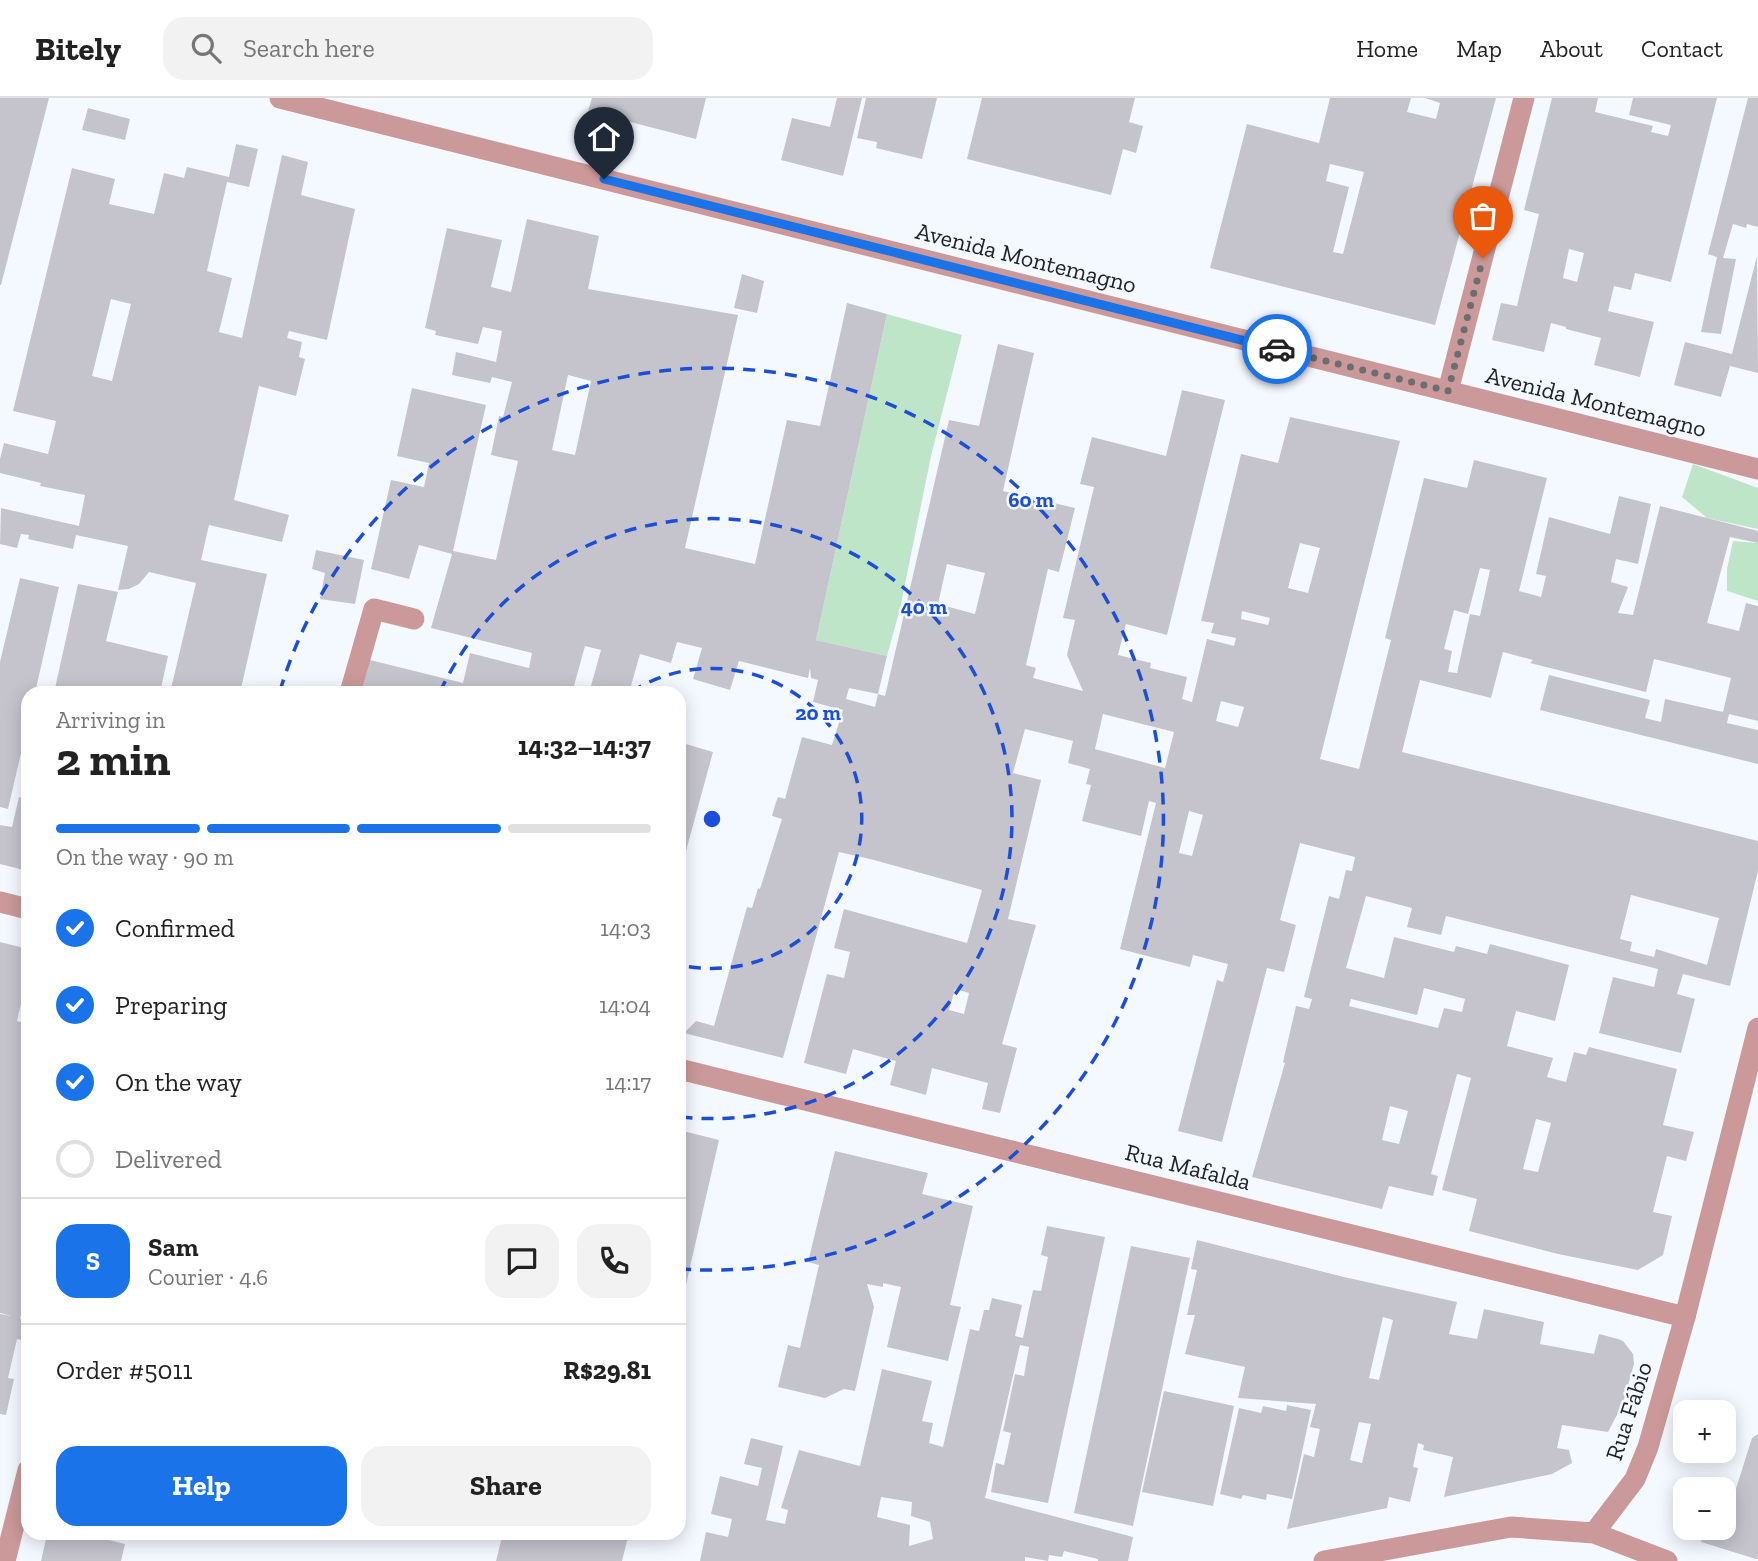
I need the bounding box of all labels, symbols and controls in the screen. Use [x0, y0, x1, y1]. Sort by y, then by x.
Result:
search box [163, 17, 653, 80]
text: Bitely [35, 29, 121, 68]
icon: search [187, 29, 225, 67]
text: Search here [243, 32, 375, 64]
text: Home [1356, 34, 1418, 63]
text: Map [1456, 34, 1502, 63]
text: About [1540, 34, 1603, 63]
text: Contact [1641, 34, 1723, 63]
pin [574, 107, 634, 179]
icon: home [585, 118, 623, 156]
pin [1453, 186, 1513, 258]
icon: bag [1464, 197, 1502, 235]
street label: Avenida Montemagno [913, 216, 1140, 299]
courier [1242, 314, 1312, 384]
icon: car [1258, 330, 1296, 368]
street label: Avenida Montemagno [1483, 360, 1710, 443]
text: 60 m [1008, 487, 1054, 512]
text: 40 m [901, 594, 948, 619]
text: 20 m [795, 700, 841, 725]
text: Arriving in [56, 706, 165, 734]
text: 14:32–14:37 [518, 730, 651, 762]
text: 2 min [56, 732, 171, 787]
centre of rings [700, 807, 724, 831]
text: On the way · 90 m [56, 843, 234, 871]
icon: check [56, 909, 94, 947]
text: Confirmed [115, 912, 235, 944]
text: 14:03 [600, 914, 651, 942]
icon: check [56, 986, 94, 1024]
text: Preparing [115, 989, 227, 1021]
text: 14:04 [599, 991, 651, 1019]
icon: check [56, 1063, 94, 1101]
text: On the way [115, 1066, 242, 1098]
text: 14:17 [605, 1068, 651, 1096]
street label: Rua Mafalda [1122, 1137, 1254, 1196]
text: Delivered [115, 1143, 222, 1175]
button: chat [485, 1224, 559, 1298]
button: phone [577, 1224, 651, 1298]
text: Sam [148, 1231, 198, 1263]
text: S [86, 1245, 100, 1277]
text: Courier · 4.6 [148, 1263, 268, 1291]
text: Order #5011 [56, 1354, 192, 1386]
text: R$29.81 [563, 1354, 651, 1386]
street label: Rua Fábio [1599, 1358, 1658, 1464]
map controls [1673, 1400, 1736, 1540]
button: + [1673, 1400, 1736, 1463]
button: Help [56, 1446, 347, 1526]
button: Share [361, 1446, 651, 1526]
button: − [1673, 1477, 1736, 1540]

